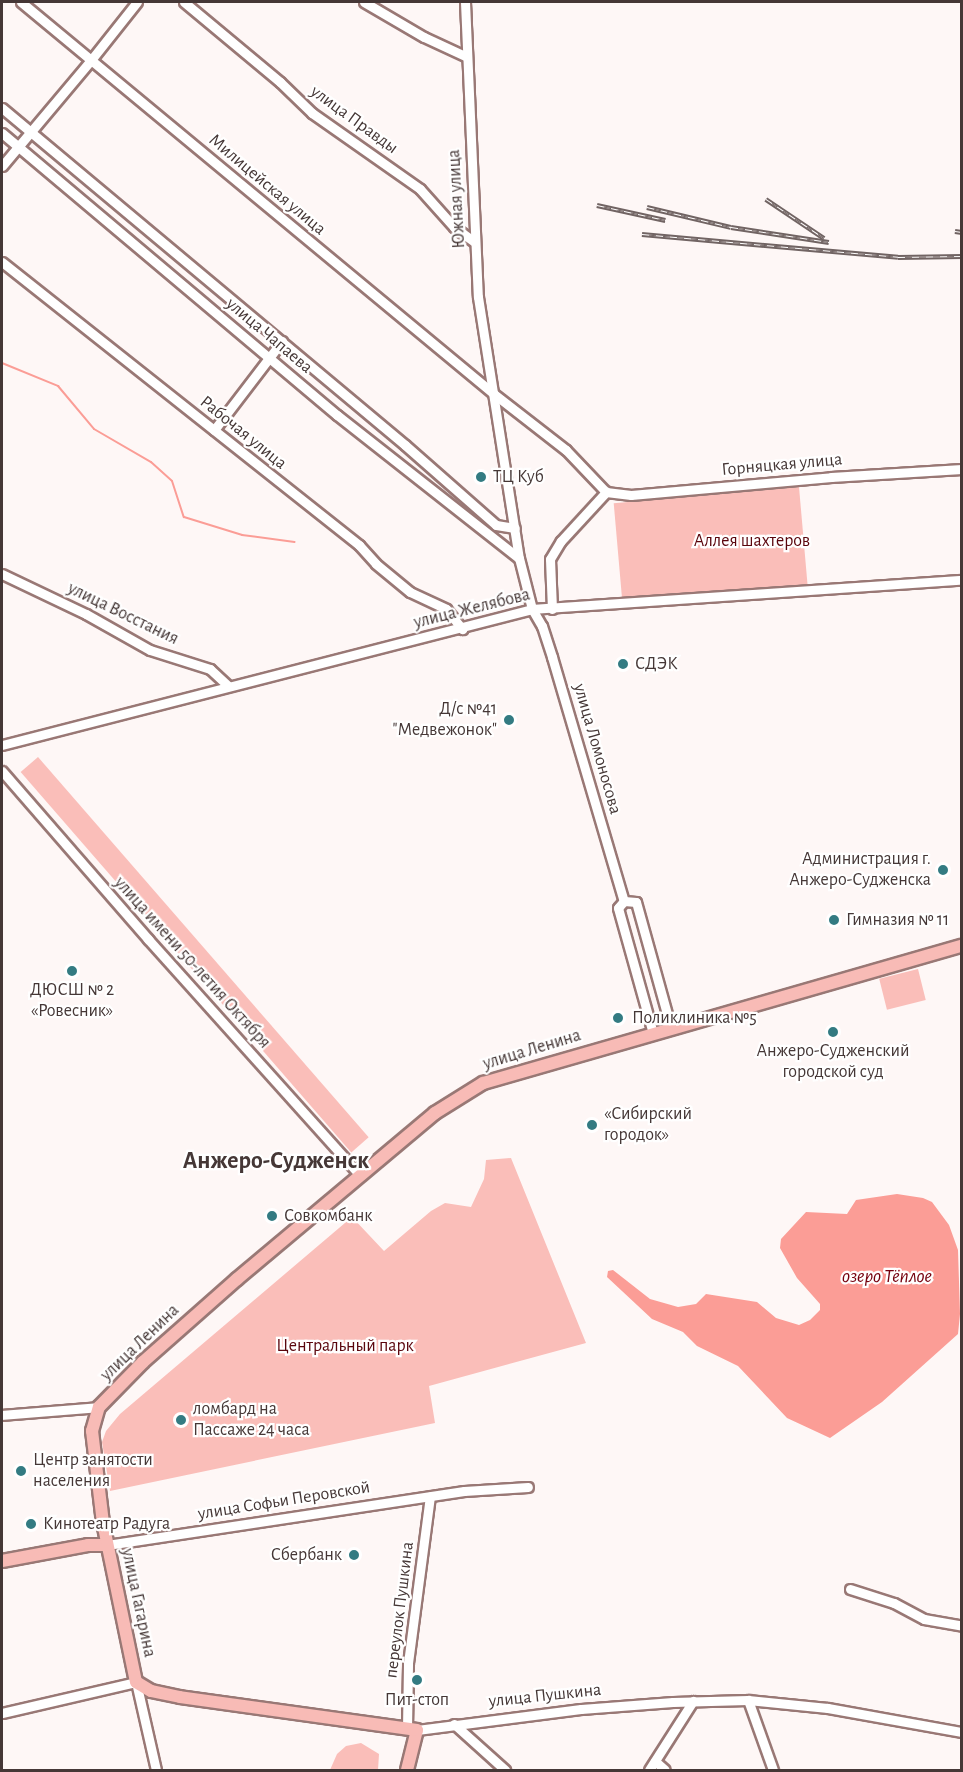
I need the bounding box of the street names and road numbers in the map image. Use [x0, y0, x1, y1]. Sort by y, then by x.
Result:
street label: улица Правды [306, 81, 402, 159]
street label: Милицейская улица [204, 130, 330, 240]
street label: Южная улица [444, 149, 470, 249]
street label: улица Чапаева [221, 293, 317, 379]
street label: Рабочая улица [195, 391, 291, 475]
street label: Горняцкая улица [721, 449, 843, 481]
street label: улица Восстания [64, 578, 182, 650]
street label: улица Желябова [412, 584, 532, 634]
street label: улица Ломоносова [568, 681, 626, 817]
street label: улица имени 50-летия Октября [109, 873, 275, 1053]
street label: улица Ленина [480, 1025, 584, 1075]
street label: улица Ленина [96, 1300, 184, 1386]
street label: улица Софьи Перовской [196, 1477, 372, 1525]
street label: переулок Пушкина [381, 1540, 419, 1680]
street label: улица Гагарина [116, 1547, 160, 1659]
street label: улица Пушкина [488, 1679, 602, 1713]

